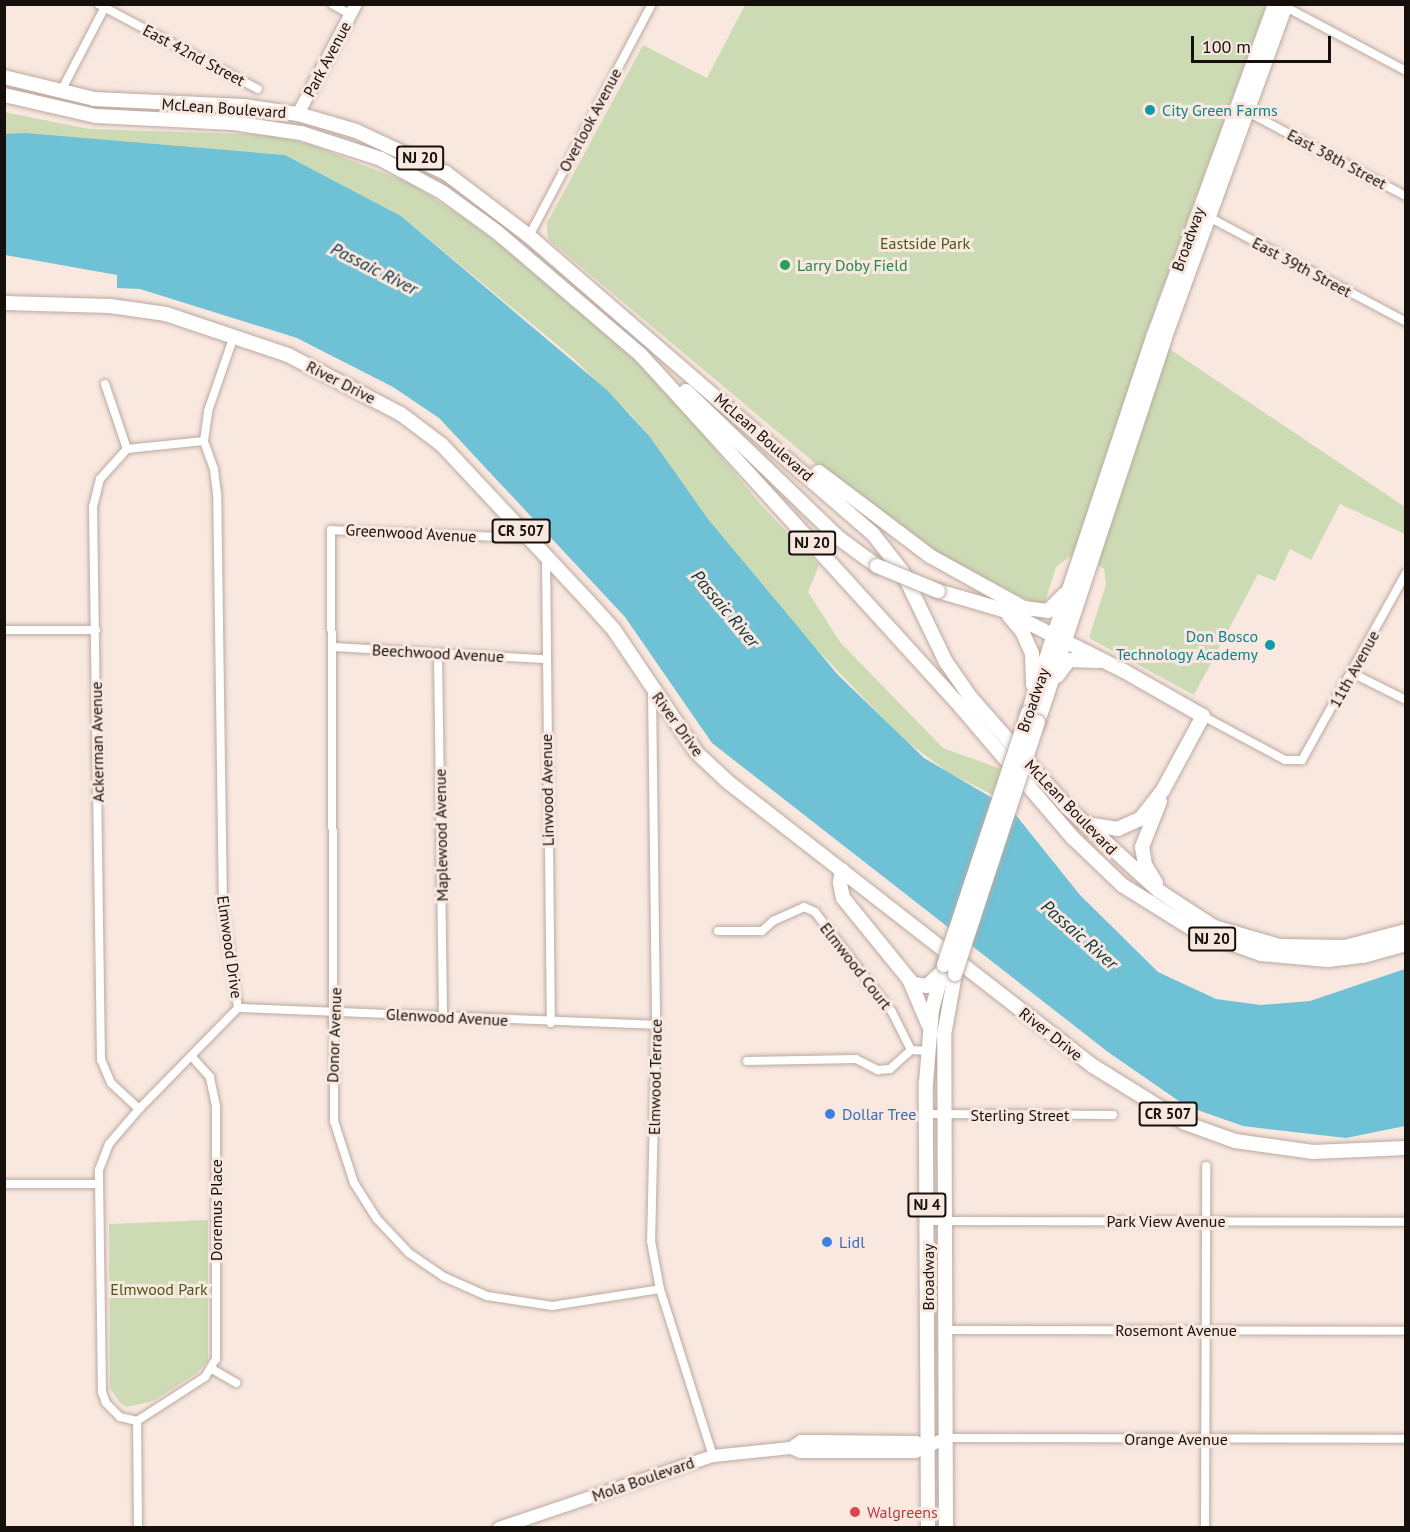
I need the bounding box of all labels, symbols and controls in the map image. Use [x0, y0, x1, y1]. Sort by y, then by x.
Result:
street label: Park Avenue [299, 18, 355, 100]
street label: East 42nd Street [140, 20, 248, 90]
scale bar [1194, 24, 1334, 62]
text: 100 m [1202, 35, 1251, 58]
street label: Overlook Avenue [554, 64, 626, 176]
street label: McLean Boulevard [161, 94, 287, 122]
place label: City Green Farms [1162, 100, 1278, 120]
marker: City Green Farms [1143, 103, 1157, 117]
street label: East 38th Street [1284, 125, 1390, 193]
road number: NJ 20 [396, 146, 444, 170]
street label: Broadway [1168, 204, 1208, 274]
park label: Eastside Park [880, 233, 970, 253]
street label: East 39th Street [1249, 233, 1355, 301]
water label: Passaic River [327, 238, 421, 300]
place label: Larry Doby Field [797, 255, 909, 275]
marker: Larry Doby Field [778, 258, 792, 272]
street label: River Drive [303, 356, 379, 408]
street label: McLean Boulevard [711, 389, 817, 485]
road number: CR 507 [491, 519, 551, 543]
street label: Greenwood Avenue [345, 520, 477, 546]
road number: NJ 20 [788, 531, 836, 555]
water label: Passaic River [686, 566, 764, 652]
place label: Don Bosco Technology Academy [1115, 626, 1258, 664]
street label: 11th Avenue [1325, 627, 1383, 711]
marker: Don Bosco Technology Academy [1263, 638, 1277, 652]
street label: Beechwood Avenue [371, 640, 505, 666]
street label: Broadway [1013, 665, 1053, 735]
street label: Ackerman Avenue [86, 681, 108, 803]
street label: River Drive [648, 688, 708, 760]
street label: Linwood Avenue [536, 733, 558, 847]
street label: McLean Boulevard [1021, 755, 1121, 859]
street label: Maplewood Avenue [430, 768, 452, 902]
street label: Elmwood Drive [213, 894, 247, 1000]
water label: Passaic River [1036, 896, 1122, 974]
street label: Elmwood Court [816, 919, 896, 1013]
road number: NJ 20 [1188, 927, 1236, 951]
street label: Donor Avenue [323, 987, 345, 1083]
street label: River Drive [1016, 1003, 1086, 1065]
street label: Glenwood Avenue [385, 1004, 509, 1030]
street label: Elmwood Terrace [644, 1019, 666, 1135]
road number: CR 507 [1138, 1102, 1198, 1126]
place label: Dollar Tree [842, 1104, 917, 1124]
street label: Sterling Street [971, 1105, 1069, 1125]
marker: Dollar Tree [823, 1107, 837, 1121]
street label: Doremus Place [206, 1159, 226, 1261]
road number: NJ 4 [906, 1193, 948, 1217]
street label: Park View Avenue [1105, 1211, 1227, 1231]
place label: Lidl [839, 1232, 865, 1252]
marker: Lidl [820, 1235, 834, 1249]
street label: Broadway [918, 1243, 938, 1311]
park label: Elmwood Park [110, 1279, 208, 1299]
street label: Rosemont Avenue [1115, 1320, 1237, 1340]
street label: Orange Avenue [1124, 1429, 1228, 1449]
street label: Mola Boulevard [589, 1453, 697, 1505]
place label: Walgreens [867, 1502, 938, 1522]
marker: Walgreens [848, 1505, 862, 1519]

